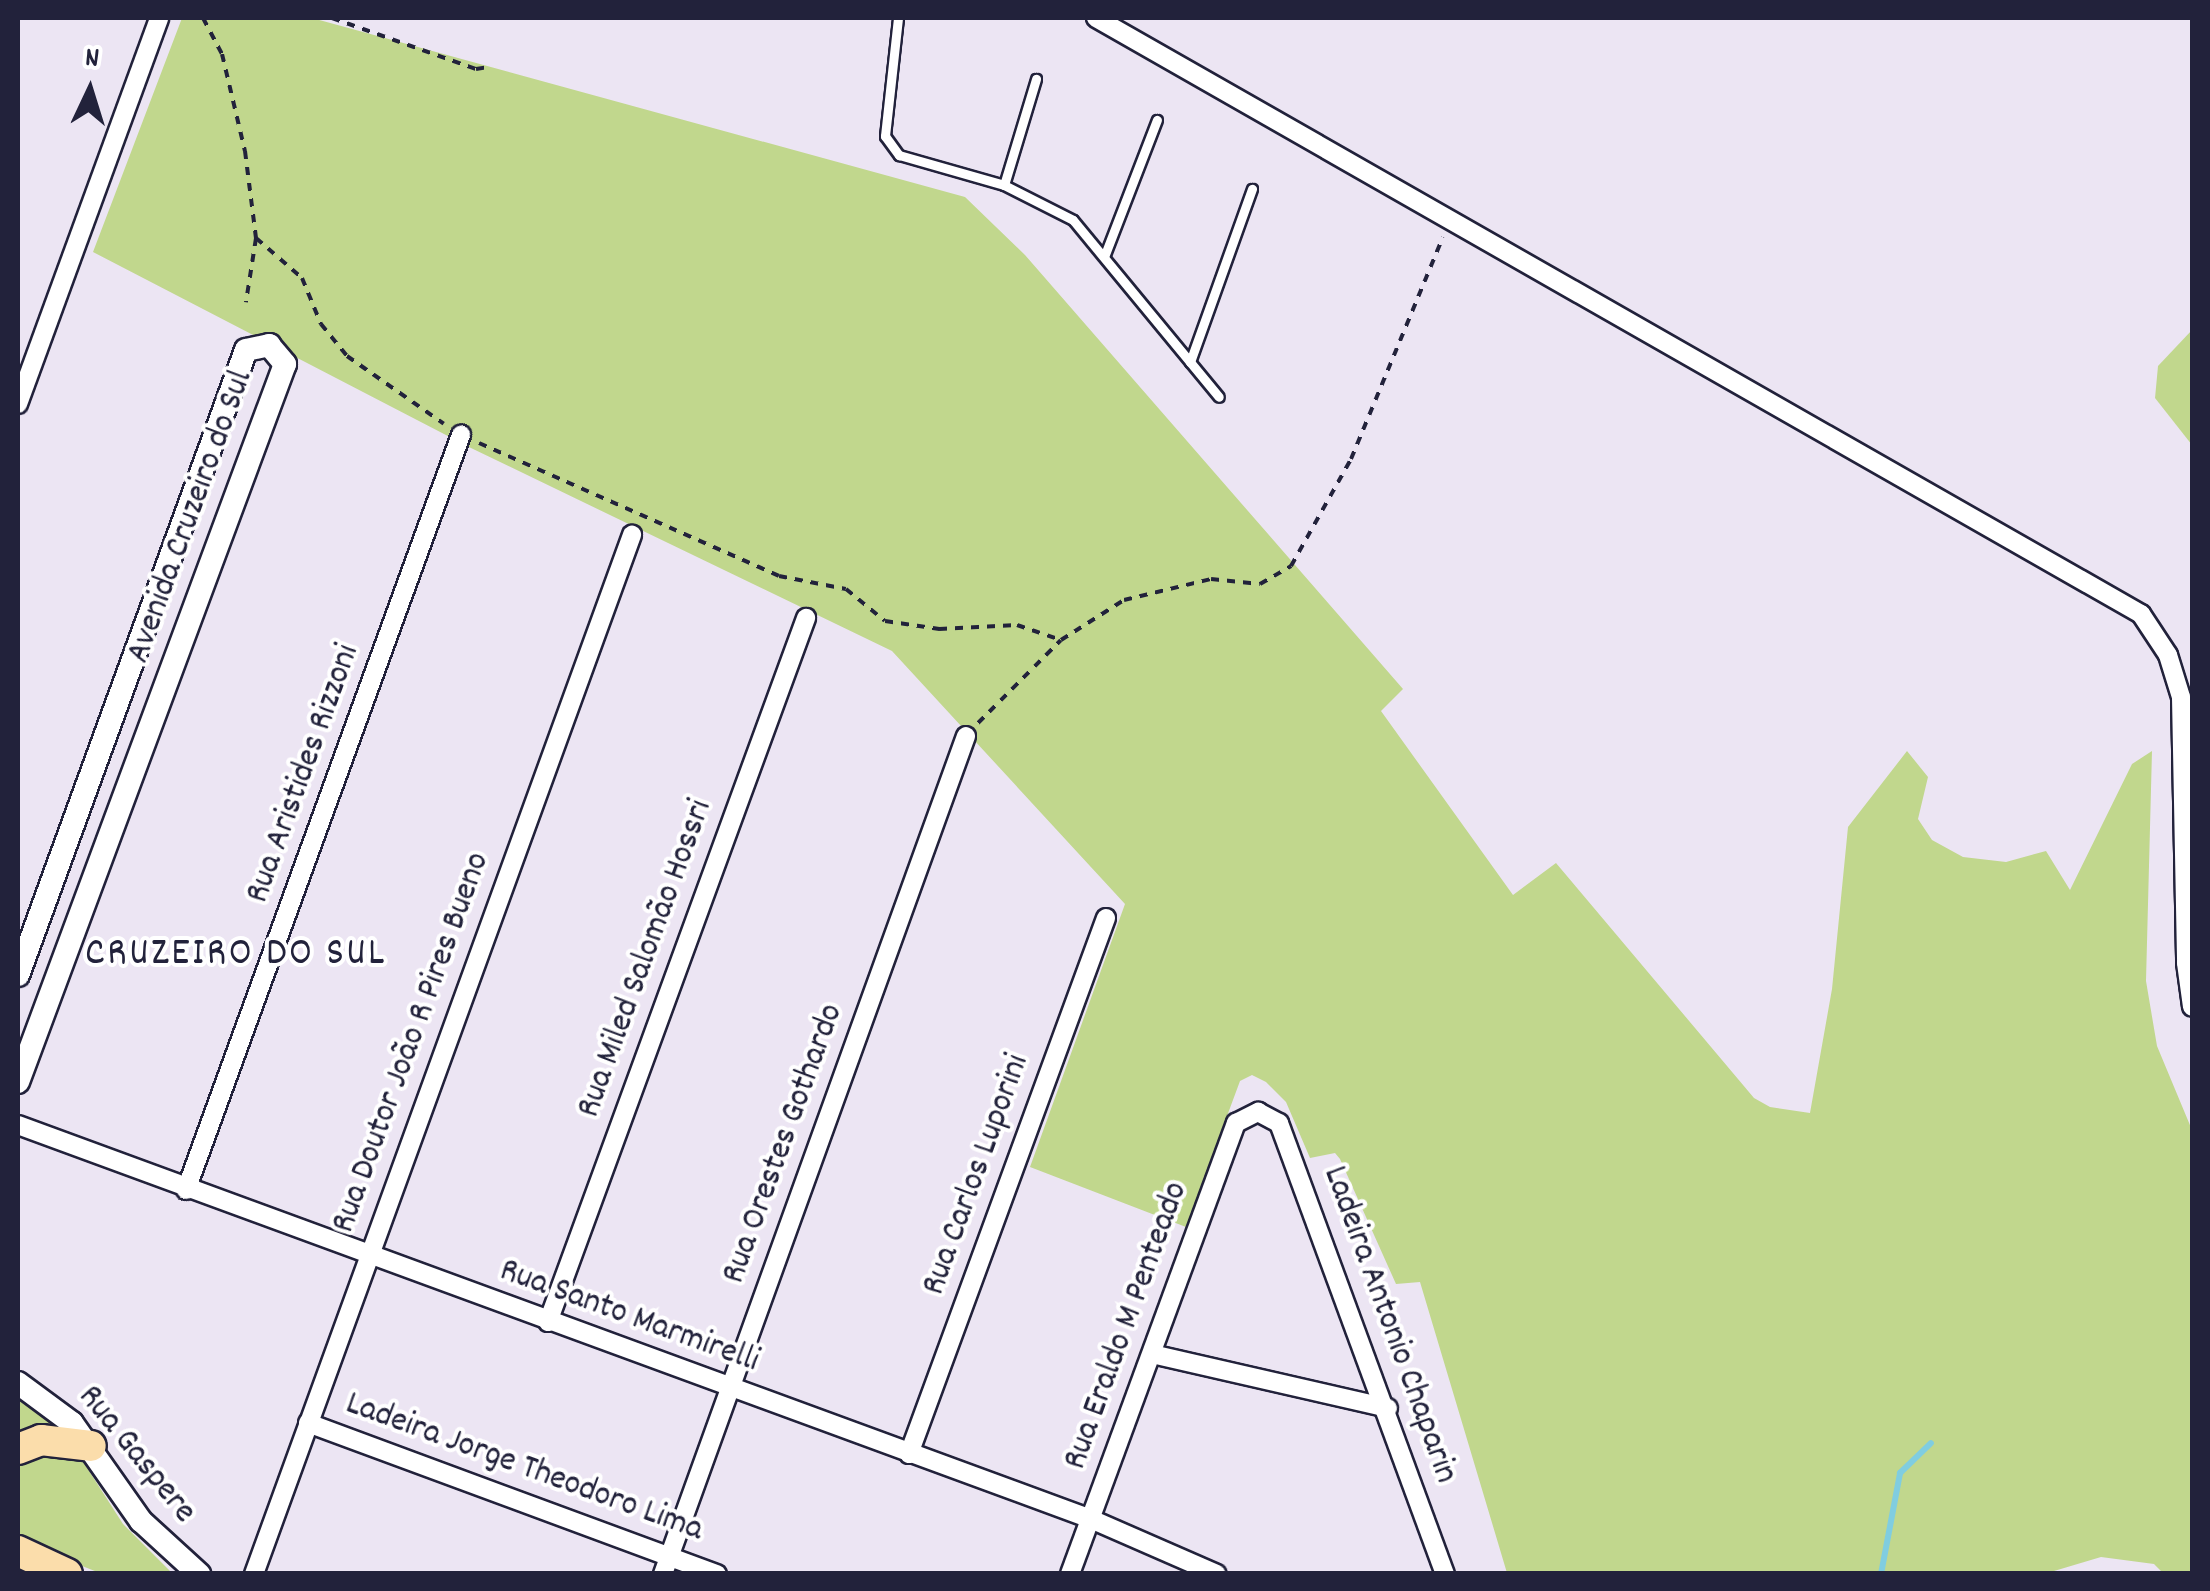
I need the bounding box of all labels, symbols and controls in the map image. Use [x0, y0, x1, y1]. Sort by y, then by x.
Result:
north arrow [40, 40, 140, 140]
text: N [84, 40, 100, 81]
street label: Avenida Cruzeiro do Sul [119, 365, 263, 669]
street label: Rua Aristides Rizzoni [238, 639, 370, 909]
street label: Rua Miled Salomão Hossri [569, 794, 723, 1124]
street label: Rua Doutor João R Pires Bueno [324, 847, 500, 1239]
district label: CRUZEIRO DO SUL [85, 932, 387, 980]
street label: Rua Orestes Gothardo [714, 998, 854, 1290]
street label: Rua Carlos Luporini [914, 1049, 1040, 1301]
street label: Ladeira Antonio Chaparin [1312, 1161, 1466, 1489]
street label: Rua Eraldo M Penteado [1055, 1177, 1199, 1475]
street label: Rua Santo Marmirelli [494, 1251, 764, 1383]
street label: Rua Gaspere [68, 1378, 204, 1532]
street label: Ladeira Jorge Theodoro Lima [340, 1384, 708, 1552]

